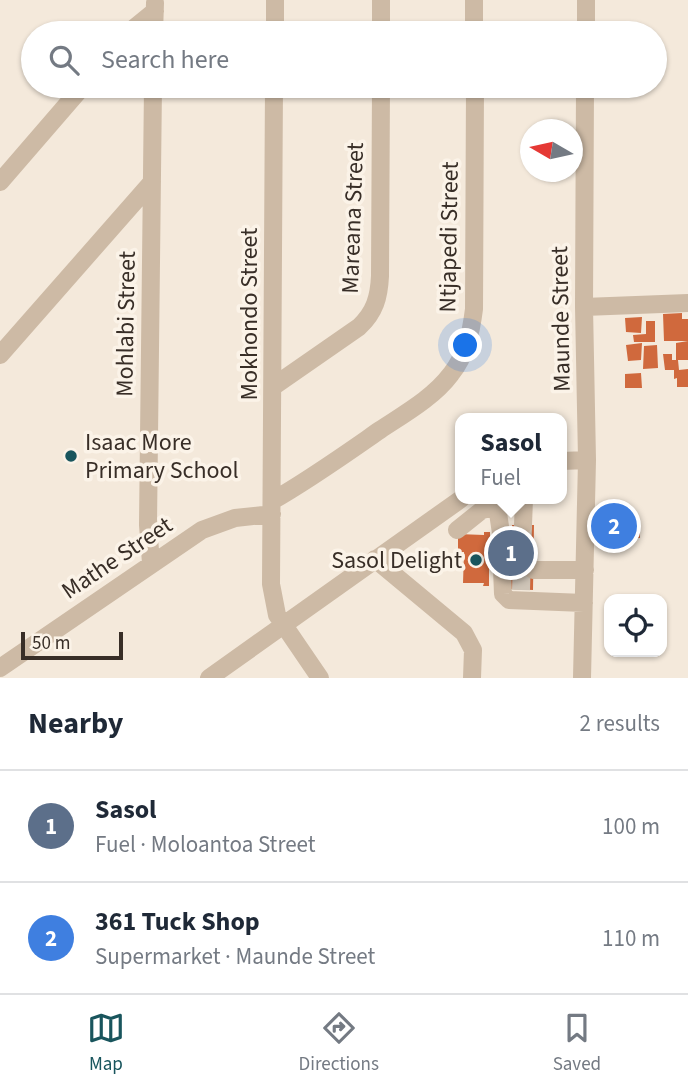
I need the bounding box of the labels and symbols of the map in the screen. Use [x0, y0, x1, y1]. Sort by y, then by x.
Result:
north arrow [520, 119, 583, 182]
street label: Mareana Street [333, 142, 373, 294]
street label: Ntjapedi Street [430, 161, 468, 313]
street label: Mokhondo Street [232, 228, 267, 400]
street label: Maunde Street [542, 246, 580, 392]
street label: Mohlabi Street [107, 251, 145, 397]
your location [448, 328, 482, 362]
place label: Isaac More Primary School [85, 425, 239, 488]
marker: Isaac More Primary School [63, 448, 79, 464]
pin: 2 [591, 500, 637, 552]
street label: Mathe Street [54, 508, 180, 608]
pin: 1 [488, 527, 534, 579]
place label: Sasol Delight [331, 543, 462, 578]
marker: Sasol Delight [468, 552, 484, 568]
scale bar [21, 629, 122, 661]

